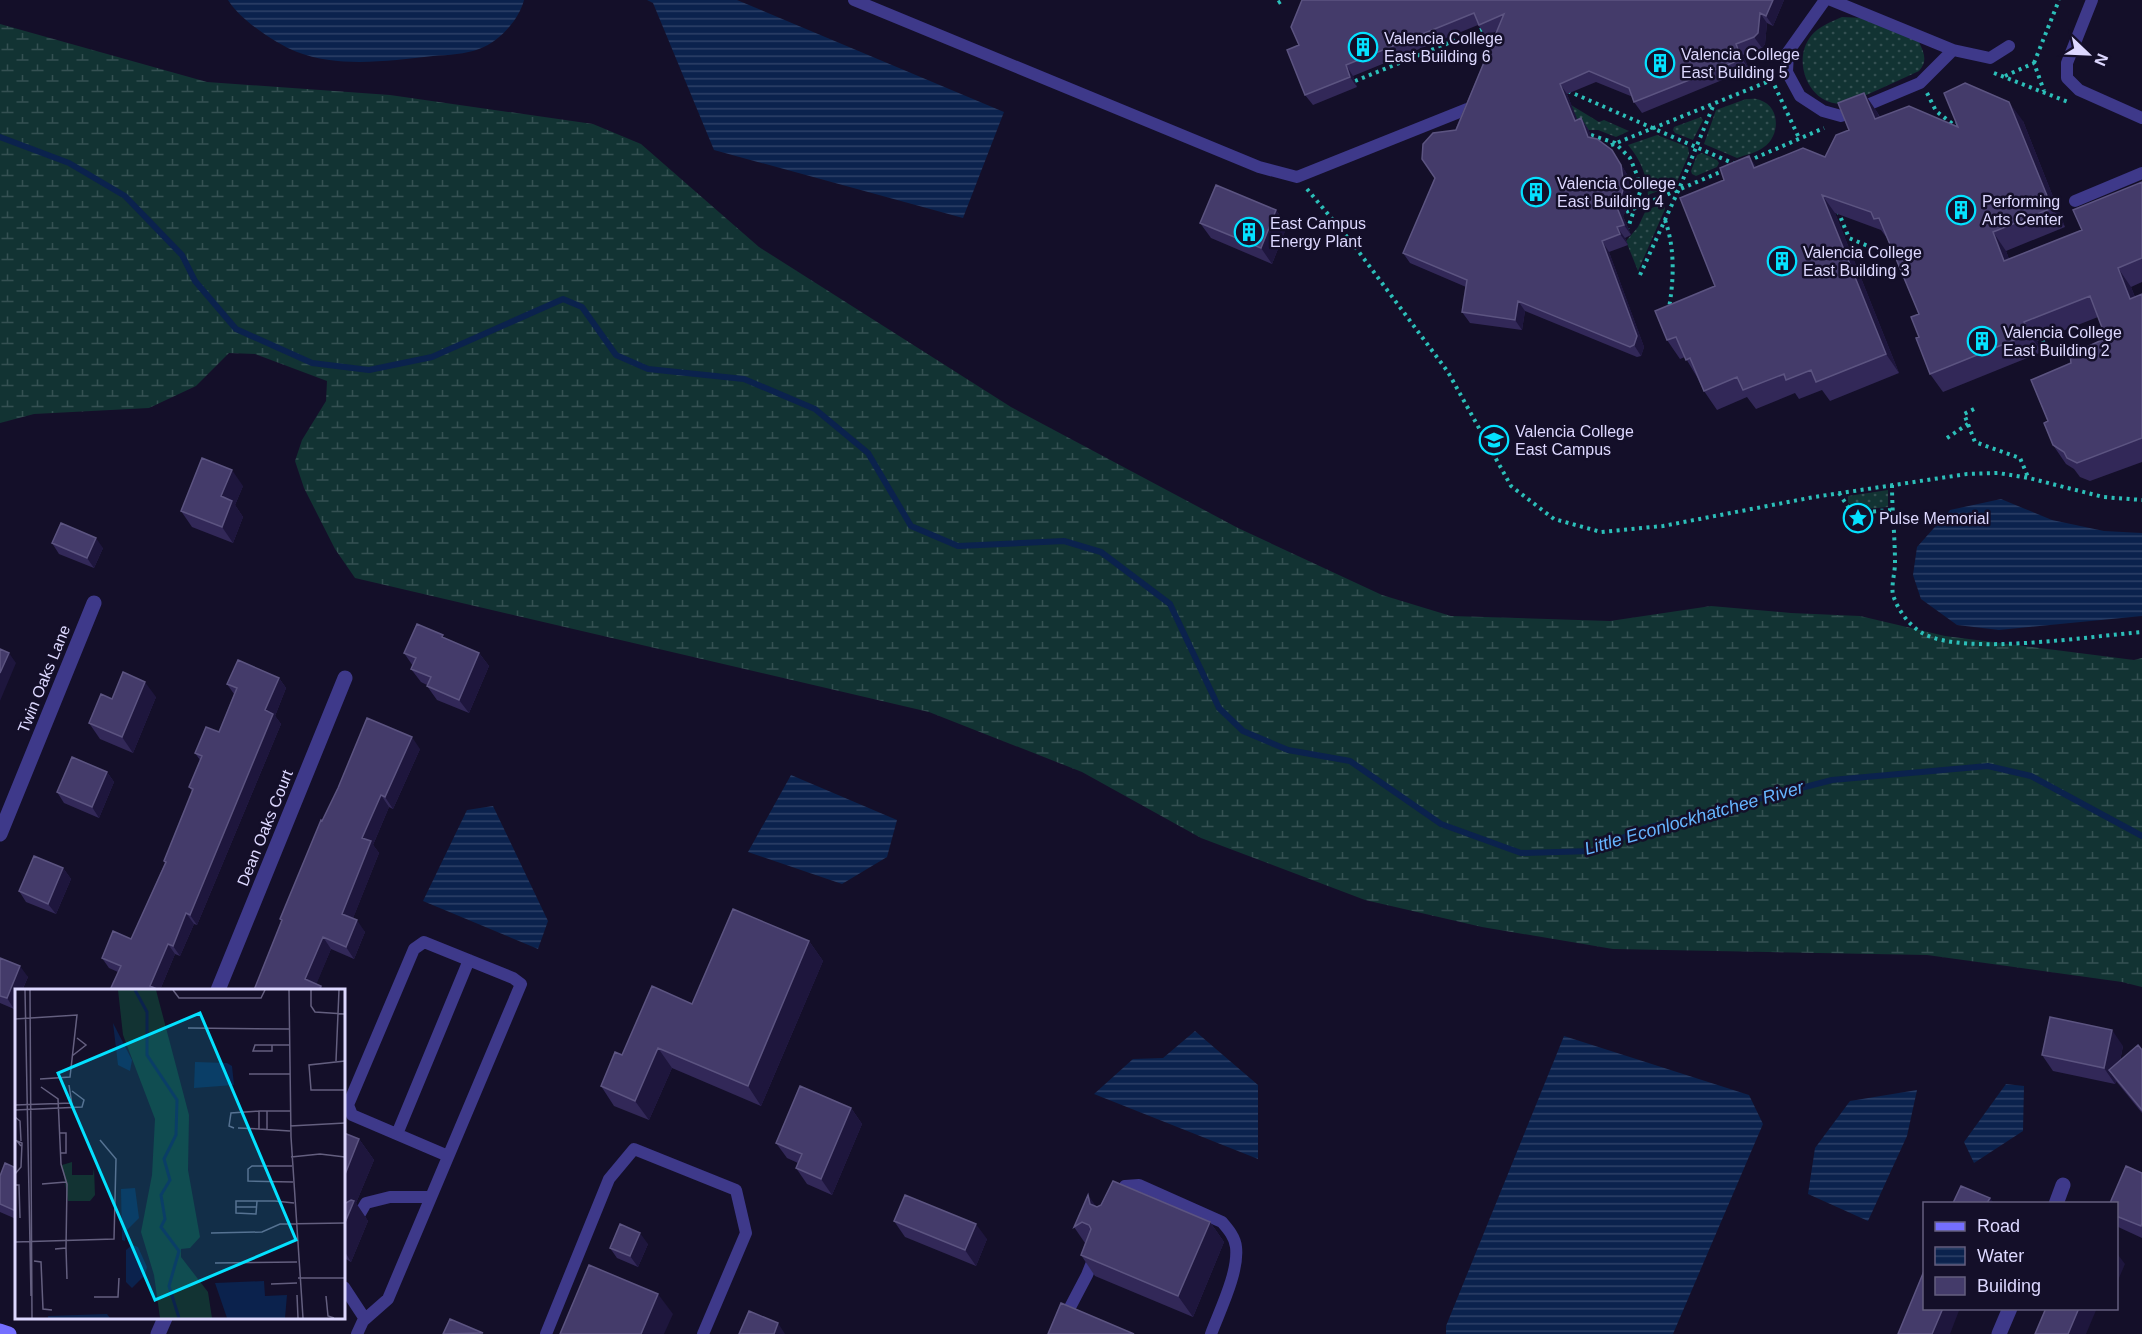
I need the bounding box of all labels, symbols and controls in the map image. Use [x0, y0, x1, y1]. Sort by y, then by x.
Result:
north arrow [2058, 24, 2118, 84]
place label: Valencia College East Building 6 [1384, 30, 1503, 65]
building icon: Valencia College East Building 6 [1347, 31, 1379, 63]
place label: Valencia College East Building 5 [1681, 46, 1800, 81]
building icon: Valencia College East Building 5 [1644, 47, 1676, 79]
text: N [2091, 51, 2111, 68]
place label: Valencia College East Building 4 [1557, 175, 1676, 210]
building icon: Valencia College East Building 4 [1520, 176, 1552, 208]
place label: Performing Arts Center [1982, 193, 2064, 228]
building icon: Performing Arts Center [1945, 194, 1977, 226]
place label: East Campus Energy Plant [1270, 215, 1366, 250]
building icon: East Campus Energy Plant [1233, 216, 1265, 248]
place label: Valencia College East Building 3 [1803, 244, 1922, 279]
building icon: Valencia College East Building 3 [1766, 245, 1798, 277]
place label: Valencia College East Building 2 [2003, 324, 2122, 359]
building icon: Valencia College East Building 2 [1966, 325, 1998, 357]
place label: Valencia College East Campus [1515, 423, 1634, 458]
school or university icon: Valencia College East Campus [1478, 424, 1510, 456]
place icon: Pulse Memorial [1842, 502, 1874, 534]
place label: Pulse Memorial [1879, 510, 1989, 527]
street label: Twin Oaks Lane [15, 623, 73, 735]
street label: Dean Oaks Court [234, 767, 296, 888]
water label: Little Econlockhatchee River [1582, 777, 1807, 859]
inset map [15, 989, 345, 1319]
legend [1923, 1202, 2118, 1310]
text: Road [1977, 1216, 2020, 1236]
text: Water [1977, 1246, 2024, 1266]
text: Building [1977, 1276, 2041, 1296]

